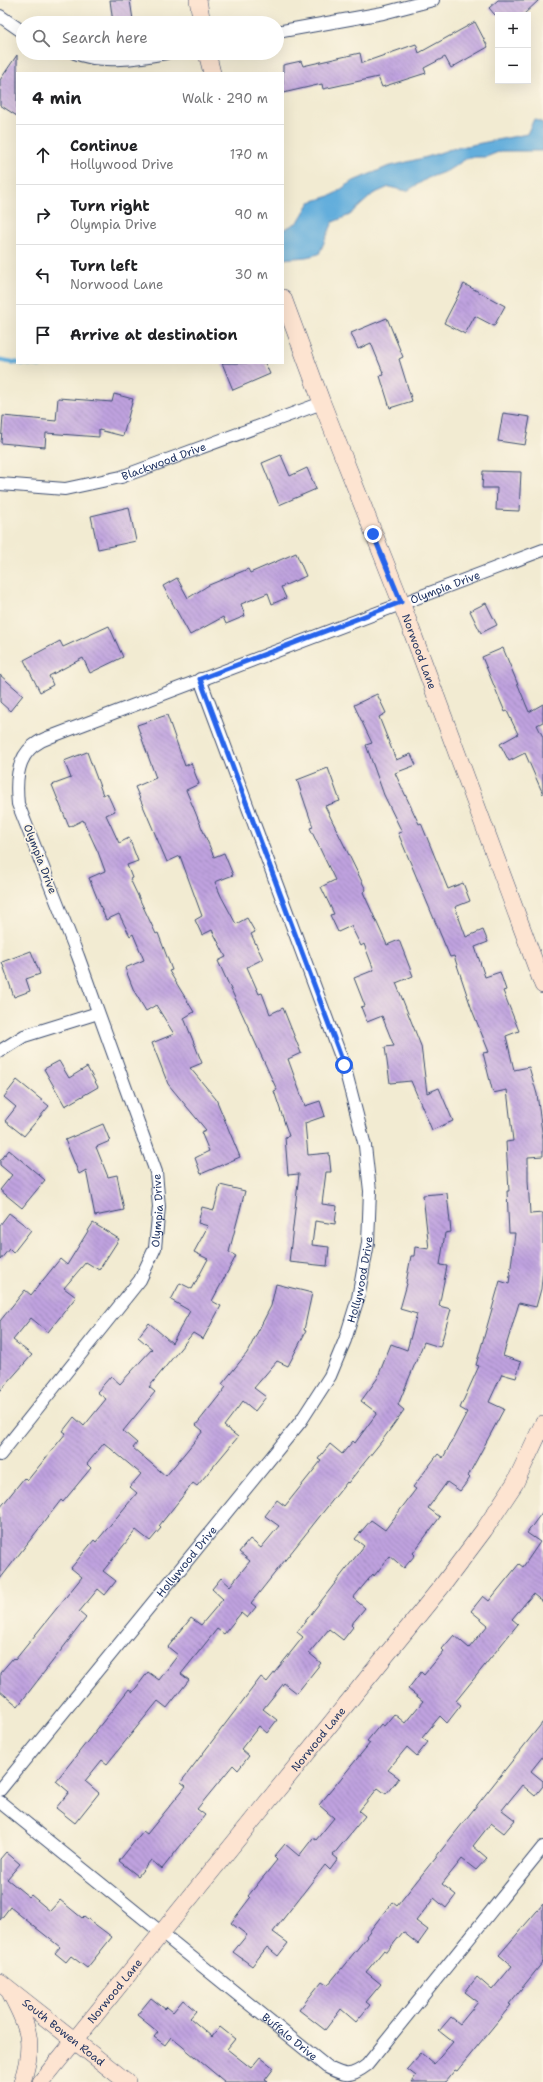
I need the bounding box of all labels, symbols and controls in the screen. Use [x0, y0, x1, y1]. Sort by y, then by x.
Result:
map controls [495, 12, 531, 84]
button: + [495, 12, 531, 48]
search box [16, 16, 284, 60]
icon: search [30, 27, 52, 49]
text: Search here [62, 28, 148, 48]
button: − [495, 48, 531, 84]
text: 4 min [32, 87, 82, 109]
text: Walk · 290 m [182, 90, 268, 107]
text: Continue [70, 136, 138, 156]
icon: ahead [32, 144, 54, 166]
text: 170 m [230, 146, 268, 163]
text: Hollywood Drive [70, 156, 174, 173]
text: Turn right [70, 196, 150, 216]
icon: right [32, 204, 54, 226]
text: 90 m [234, 206, 268, 223]
text: Olympia Drive [70, 216, 157, 233]
text: Turn left [70, 256, 138, 276]
icon: left [32, 264, 54, 286]
text: 30 m [234, 266, 268, 283]
text: Norwood Lane [70, 276, 163, 293]
icon: arrive [32, 324, 54, 346]
text: Arrive at destination [70, 325, 238, 345]
street label: Blackwood Drive [119, 439, 208, 484]
route end [364, 525, 382, 543]
street label: Olympia Drive [408, 567, 482, 607]
street label: Norwood Lane [399, 612, 440, 691]
street label: Olympia Drive [20, 822, 60, 896]
route start [335, 1056, 353, 1074]
street label: Olympia Drive [148, 1173, 167, 1248]
street label: Hollywood Drive [343, 1236, 376, 1325]
street label: Hollywood Drive [153, 1523, 220, 1600]
street label: Norwood Lane [288, 1704, 349, 1775]
street label: Norwood Lane [84, 1956, 145, 2027]
street label: South Bowen Road [19, 1995, 108, 2069]
street label: Buffalo Drive [259, 2010, 321, 2064]

